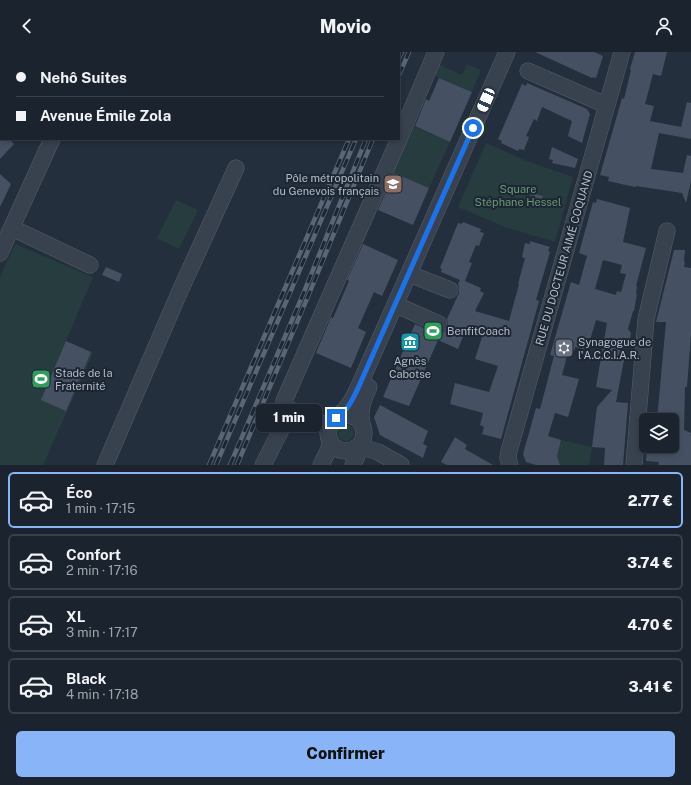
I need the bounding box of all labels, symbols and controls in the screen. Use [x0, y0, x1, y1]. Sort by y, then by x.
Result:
icon: back [16, 15, 38, 37]
icon: person [653, 15, 675, 37]
text: Movio [320, 16, 371, 37]
text: Nehô Suites [40, 69, 127, 86]
car [476, 87, 496, 113]
text: Avenue Émile Zola [40, 107, 171, 124]
route start [464, 119, 482, 137]
street label: RUE DU DOCTEUR AIMÉ COQUAND [532, 168, 595, 347]
place label: Pôle métropolitain du Genevois français [273, 172, 379, 198]
school or university icon: Pôle métropolitain du Genevois français [382, 173, 404, 195]
park label: Square Stéphane Hessel [475, 183, 561, 208]
sports icon: BenfitCoach [422, 320, 444, 342]
place label: BenfitCoach [447, 325, 510, 337]
museum icon: Agnès Cabotse [399, 331, 421, 353]
place label: Synagogue de l'A.C.C.I.A.R. [578, 336, 651, 361]
synagogue icon: Synagogue de l'A.C.C.I.A.R. [553, 337, 575, 359]
place label: Agnès Cabotse [389, 355, 431, 380]
place label: Stade de la Fraternité [55, 367, 112, 392]
sports icon: Stade de la Fraternité [30, 368, 52, 390]
callout: 1 min [256, 404, 322, 432]
route end [327, 409, 345, 427]
text: 1 min [273, 410, 305, 425]
map controls [639, 413, 679, 453]
button: layers [639, 413, 679, 453]
icon: car [18, 482, 54, 518]
text: Éco [66, 484, 92, 501]
text: 2.77 € [628, 492, 673, 509]
text: 1 min · 17:15 [66, 501, 135, 516]
icon: car [18, 544, 54, 580]
text: Confort [66, 546, 121, 563]
text: 3.74 € [627, 554, 673, 571]
text: 2 min · 17:16 [66, 563, 138, 578]
icon: car [18, 606, 54, 642]
text: XL [66, 608, 85, 625]
text: 4.70 € [627, 616, 673, 633]
text: 3 min · 17:17 [66, 625, 138, 640]
icon: car [18, 668, 54, 704]
text: Black [66, 670, 106, 687]
text: 3.41 € [628, 678, 673, 695]
text: 4 min · 17:18 [66, 687, 138, 702]
button: Confirmer [16, 731, 675, 777]

